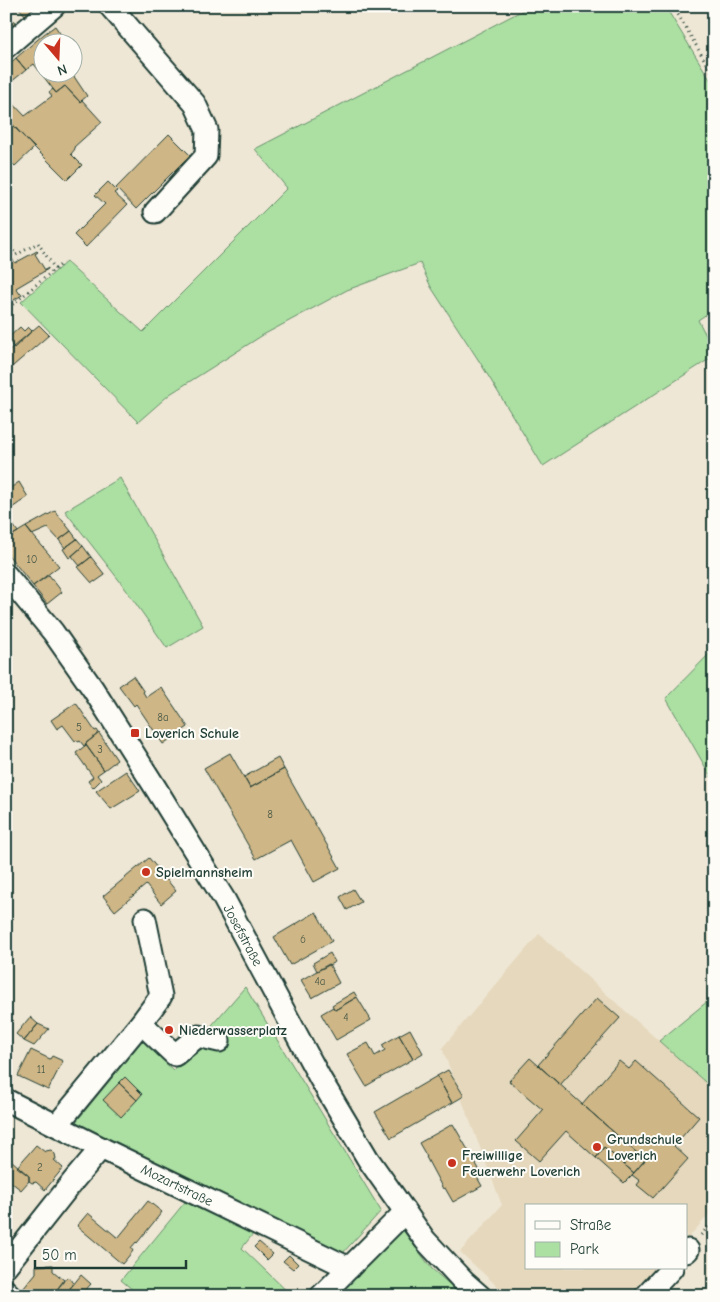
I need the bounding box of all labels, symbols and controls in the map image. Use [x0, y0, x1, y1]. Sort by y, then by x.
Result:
north arrow [32, 32, 82, 82]
text: N [55, 60, 69, 79]
house number: 10 [26, 553, 38, 566]
house number: 8a [157, 711, 169, 724]
house number: 5 [76, 721, 82, 734]
place label: Loverich Schule [145, 725, 239, 742]
marker: Loverich Schule [129, 727, 141, 739]
house number: 3 [97, 743, 103, 756]
house number: 8 [267, 808, 273, 821]
place label: Spielmannsheim [156, 864, 253, 881]
marker: Spielmannsheim [140, 866, 152, 878]
street label: Josefstraße [220, 901, 267, 969]
house number: 6 [300, 933, 306, 946]
house number: 4a [315, 975, 326, 988]
house number: 4 [343, 1011, 349, 1024]
place label: Niederwasserplatz [179, 1022, 287, 1039]
marker: Niederwasserplatz [163, 1024, 175, 1036]
house number: 11 [37, 1063, 45, 1076]
place label: Grundschule Loverich [607, 1131, 682, 1164]
marker: Grundschule Loverich [591, 1141, 603, 1153]
place label: Freiwillige Feuerwehr Loverich [462, 1147, 580, 1180]
marker: Freiwillige Feuerwehr Loverich [446, 1157, 458, 1169]
street label: Mozartstraße [138, 1160, 216, 1209]
house number: 2 [37, 1161, 43, 1174]
legend [525, 1204, 688, 1270]
text: Straße [570, 1216, 612, 1234]
scale bar [35, 1237, 186, 1269]
text: Park [570, 1240, 599, 1258]
text: 50 m [42, 1246, 77, 1264]

